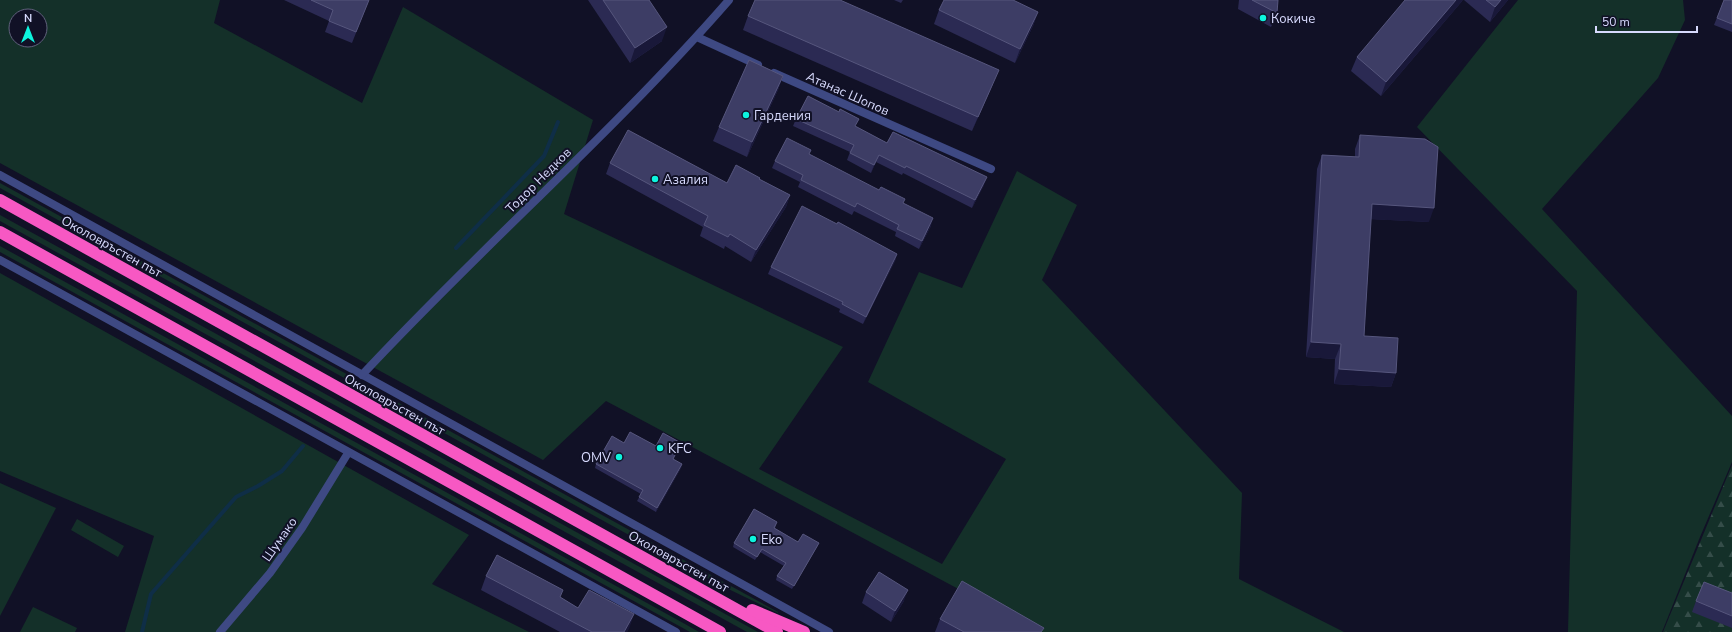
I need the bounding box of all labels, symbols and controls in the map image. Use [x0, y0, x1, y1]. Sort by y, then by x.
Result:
north arrow [8, 8, 48, 48]
scale bar [1596, 8, 1697, 34]
place label: Кокиче [1271, 10, 1315, 28]
text: N [24, 11, 32, 26]
marker: Кокиче [1258, 13, 1268, 23]
text: 50 m [1602, 14, 1630, 30]
street label: Атанас Шопов [803, 68, 892, 120]
place label: Гардения [754, 107, 811, 125]
marker: Гардения [741, 110, 751, 120]
street label: Тодор Недков [502, 144, 576, 218]
place label: Азалия [663, 171, 708, 189]
marker: Азалия [650, 174, 660, 184]
street label: Околовръстен път [58, 212, 165, 282]
street label: Околовръстен път [341, 370, 448, 440]
place label: KFC [668, 440, 692, 458]
marker: KFC [655, 443, 665, 453]
place label: OMV [581, 449, 611, 467]
marker: OMV [614, 452, 624, 462]
street label: Шумако [258, 514, 302, 565]
street label: Околовръстен път [625, 527, 732, 597]
place label: Eko [761, 531, 782, 549]
marker: Eko [748, 534, 758, 544]

